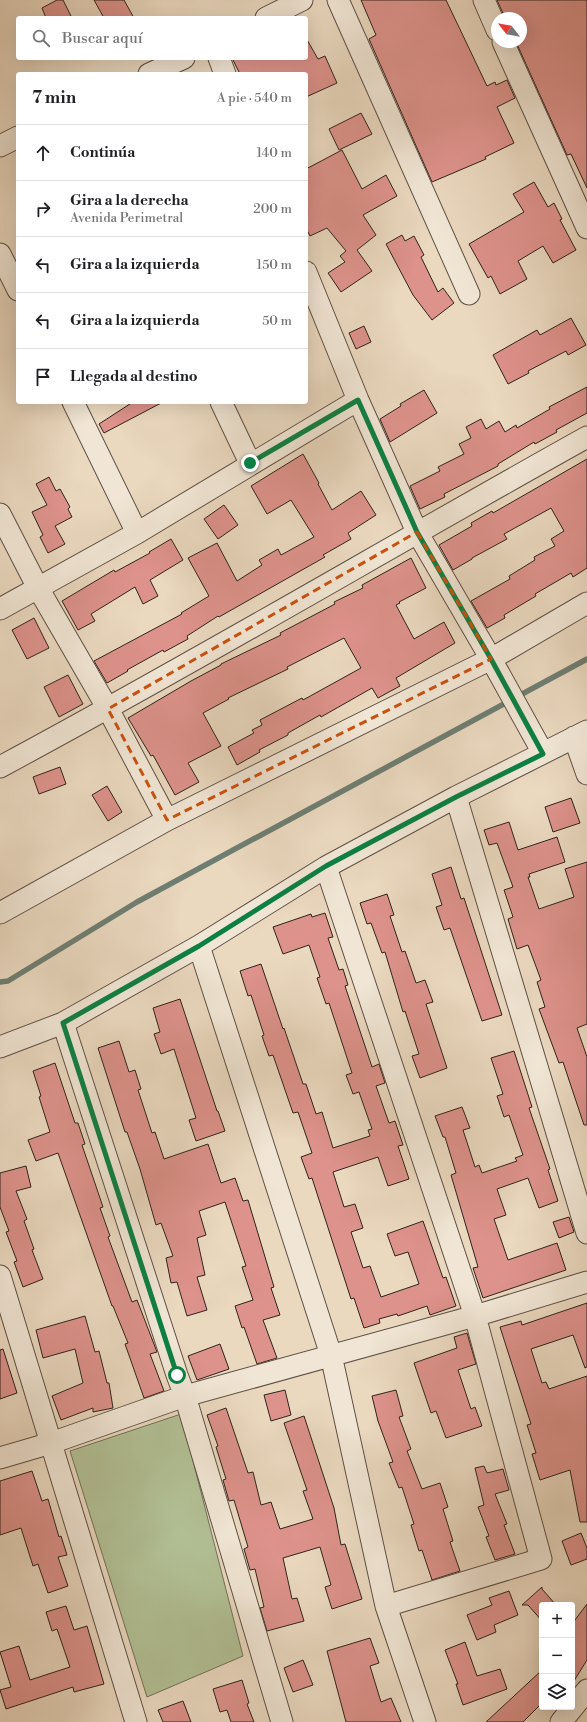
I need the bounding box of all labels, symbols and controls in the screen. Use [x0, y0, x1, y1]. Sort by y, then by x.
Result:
north arrow [491, 12, 527, 48]
search box [16, 16, 308, 60]
icon: search [30, 27, 52, 49]
text: Buscar aquí [62, 29, 143, 48]
text: 7 min [32, 87, 76, 109]
text: A pie · 540 m [217, 90, 292, 106]
icon: ahead [32, 142, 54, 164]
text: Continúa [70, 143, 135, 162]
text: 140 m [256, 145, 292, 161]
text: Gira a la derecha [70, 191, 189, 210]
icon: right [32, 198, 54, 220]
text: 200 m [253, 201, 292, 217]
text: Avenida Perimetral [70, 210, 183, 226]
icon: left [32, 254, 54, 276]
text: Gira a la izquierda [70, 255, 200, 274]
text: 150 m [257, 257, 292, 273]
icon: left [32, 310, 54, 332]
text: Gira a la izquierda [70, 311, 200, 330]
text: 50 m [262, 313, 292, 329]
icon: arrive [32, 366, 54, 388]
text: Llegada al destino [70, 367, 198, 386]
route end [241, 454, 259, 472]
route start [168, 1366, 186, 1384]
map controls [539, 1602, 575, 1710]
button: + [539, 1602, 575, 1638]
button: − [539, 1638, 575, 1674]
button: layers [539, 1674, 575, 1710]

